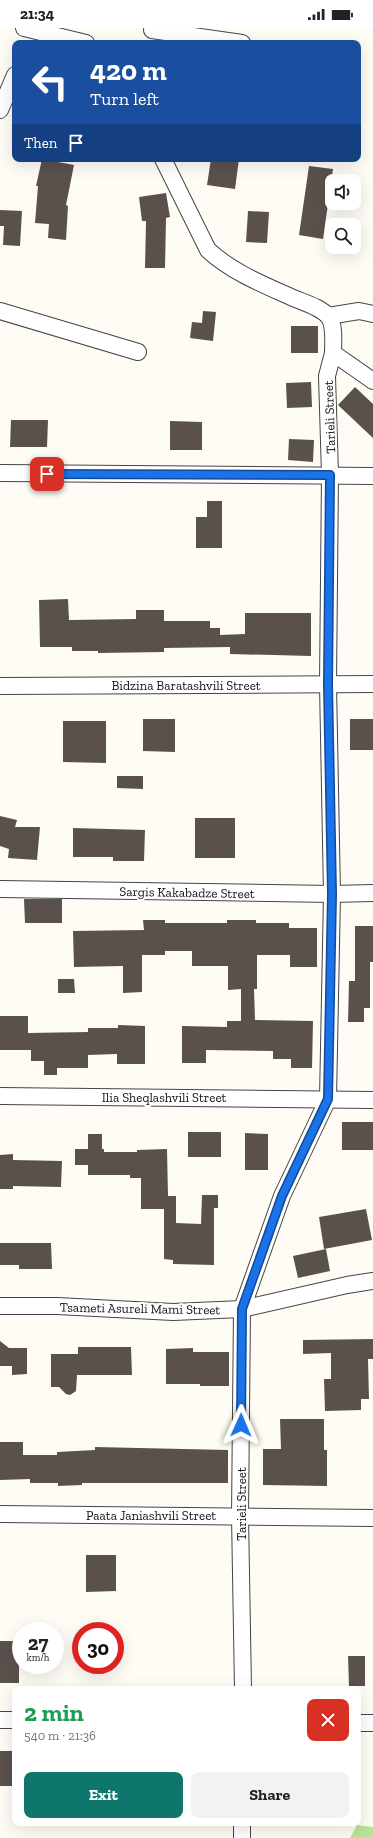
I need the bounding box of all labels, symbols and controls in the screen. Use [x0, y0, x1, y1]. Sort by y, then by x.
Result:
text: 21:34 [20, 5, 54, 23]
text: 420 m [90, 54, 167, 87]
icon: left [24, 56, 76, 108]
text: Turn left [90, 88, 159, 110]
icon: arrive [65, 132, 87, 154]
text: Then [24, 134, 57, 152]
map controls [325, 174, 361, 254]
button: sound [325, 174, 361, 210]
button: search [325, 218, 361, 254]
street label: Tarieli Street [321, 380, 338, 454]
pin [30, 457, 64, 491]
icon: arrive [36, 463, 58, 485]
street label: Bidzina Baratashvili Street [111, 678, 261, 693]
street label: Sargis Kakabadze Street [119, 884, 255, 901]
street label: Ilia Sheqlashvili Street [102, 1090, 227, 1105]
street label: Tsameti Asureli Mami Street [60, 1300, 221, 1317]
position arrow [220, 1404, 262, 1446]
street label: Tarieli Street [234, 1467, 249, 1541]
street label: Paata Janiashvili Street [86, 1508, 216, 1523]
speed limit sign: 30 [72, 1622, 124, 1674]
text: 27 [28, 1631, 48, 1655]
text: km/h [27, 1652, 49, 1664]
text: 2 min [24, 1698, 84, 1727]
button: close [307, 1699, 349, 1741]
text: 540 m · 21:36 [24, 1728, 96, 1743]
button: Exit [24, 1772, 183, 1818]
button: Share [191, 1772, 349, 1818]

